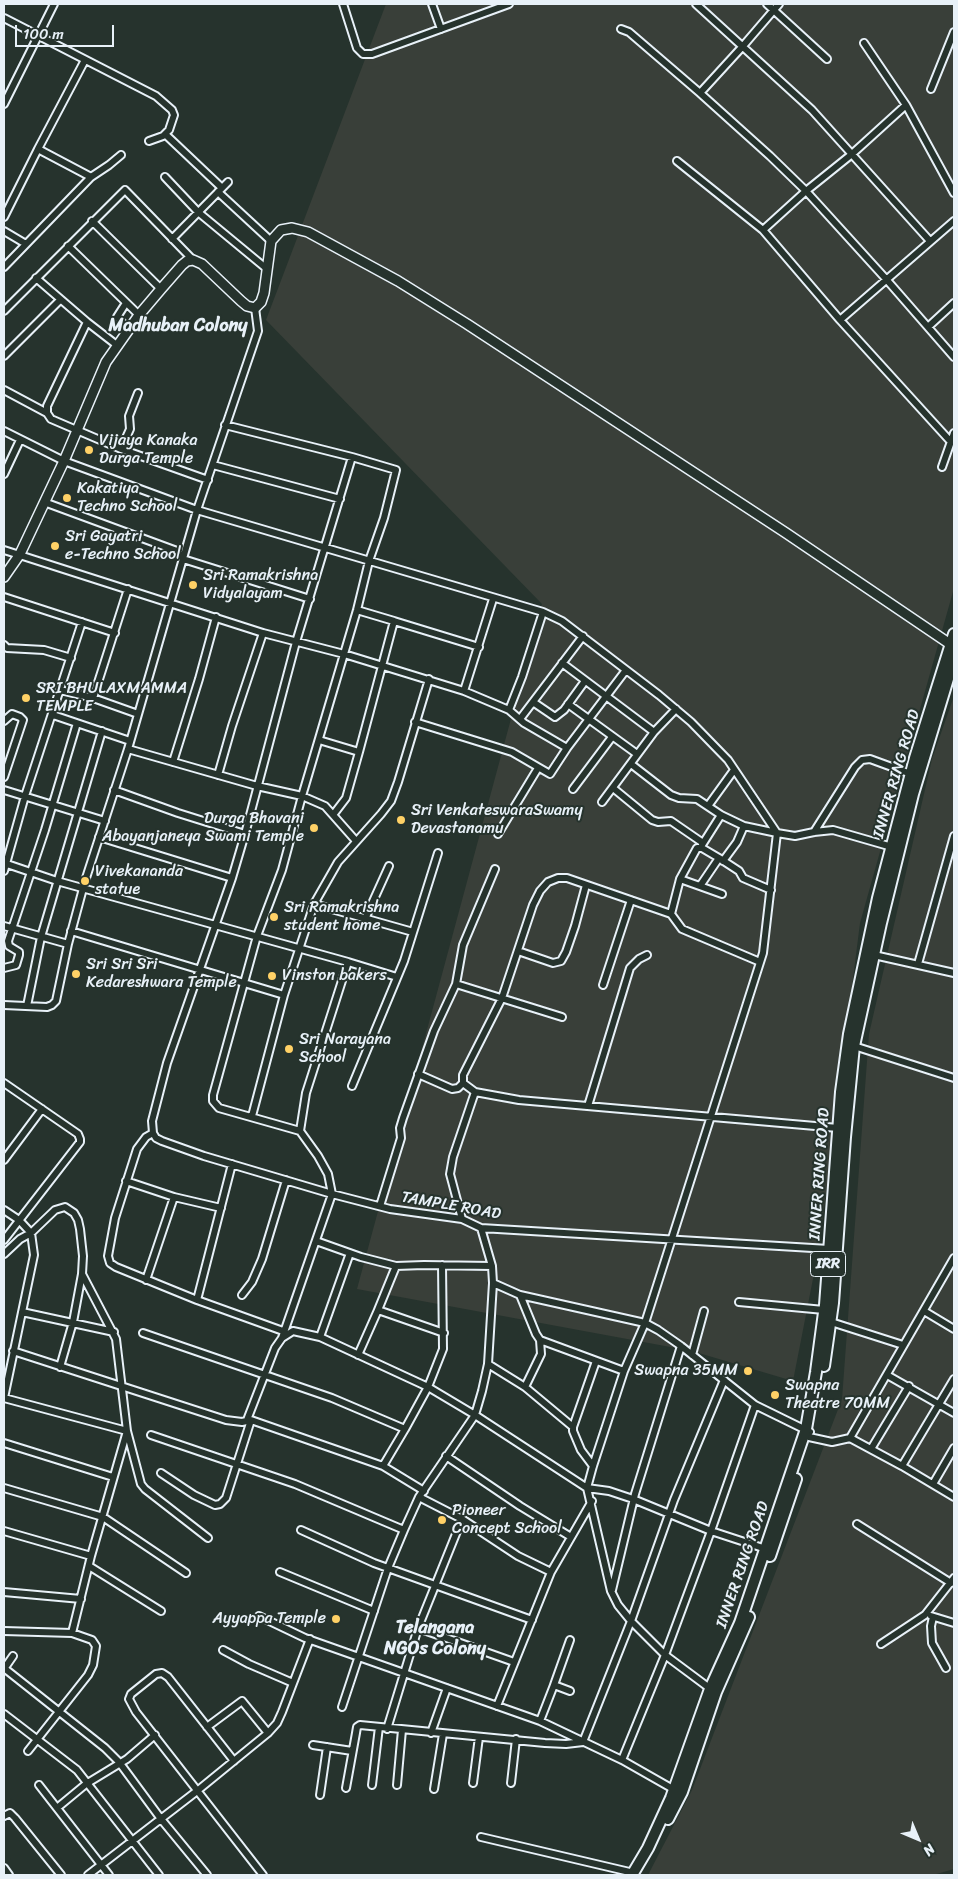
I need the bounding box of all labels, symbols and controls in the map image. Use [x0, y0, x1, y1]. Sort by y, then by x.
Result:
scale bar [18, 15, 116, 47]
text: 100 m [23, 21, 64, 47]
district label: Madhuban Colony [109, 315, 247, 337]
place label: Vijaya Kanaka Durga Temple [99, 431, 198, 469]
marker: Vijaya Kanaka Durga Temple [83, 444, 95, 456]
place label: Kakatiya Techno School [77, 479, 177, 517]
marker: Kakatiya Techno School [61, 492, 73, 504]
place label: Sri Gayatri e-Techno School [65, 527, 181, 565]
marker: Sri Gayatri e-Techno School [49, 540, 61, 552]
place label: Sri Ramakrishna Vidyalayam [203, 566, 318, 604]
marker: Sri Ramakrishna Vidyalayam [187, 579, 199, 591]
place label: SRI BHULAXMAMMA TEMPLE [36, 679, 187, 717]
marker: SRI BHULAXMAMMA TEMPLE [20, 692, 32, 704]
street label: INNER RING ROAD [869, 708, 925, 840]
place label: Sri VenkateswaraSwamy Devastanamu [411, 801, 583, 839]
place label: Durga Bhavani Abayanjaneya Swami Temple [102, 809, 304, 847]
marker: Sri VenkateswaraSwamy Devastanamu [395, 814, 407, 826]
marker: Durga Bhavani Abayanjaneya Swami Temple [308, 822, 320, 834]
place label: Vivekananda statue [95, 862, 183, 900]
marker: Vivekananda statue [79, 875, 91, 887]
place label: Sri Ramakrishna student home [284, 898, 399, 936]
marker: Sri Ramakrishna student home [268, 911, 280, 923]
place label: Sri Sri Sri Kedareshwara Temple [86, 955, 237, 993]
place label: Vinston bakers [282, 966, 387, 986]
marker: Sri Sri Sri Kedareshwara Temple [70, 968, 82, 980]
marker: Vinston bakers [266, 970, 278, 982]
place label: Sri Narayana School [299, 1030, 391, 1068]
marker: Sri Narayana School [283, 1043, 295, 1055]
street label: INNER RING ROAD [806, 1107, 834, 1241]
street label: TAMPLE ROAD [400, 1188, 502, 1224]
road number: IRR [810, 1252, 846, 1276]
place label: Swapna 35MM [634, 1361, 738, 1381]
marker: Swapna 35MM [742, 1365, 754, 1377]
place label: Swapna Theatre 70MM [785, 1376, 890, 1414]
marker: Swapna Theatre 70MM [769, 1389, 781, 1401]
street label: INNER RING ROAD [712, 1499, 774, 1631]
place label: Pioneer Concept School [452, 1501, 562, 1539]
marker: Pioneer Concept School [436, 1514, 448, 1526]
place label: Ayyappa Temple [213, 1609, 326, 1629]
marker: Ayyappa Temple [330, 1613, 342, 1625]
district label: Telangana NGOs Colony [384, 1617, 486, 1660]
north arrow [893, 1814, 943, 1864]
text: N [917, 1838, 941, 1862]

